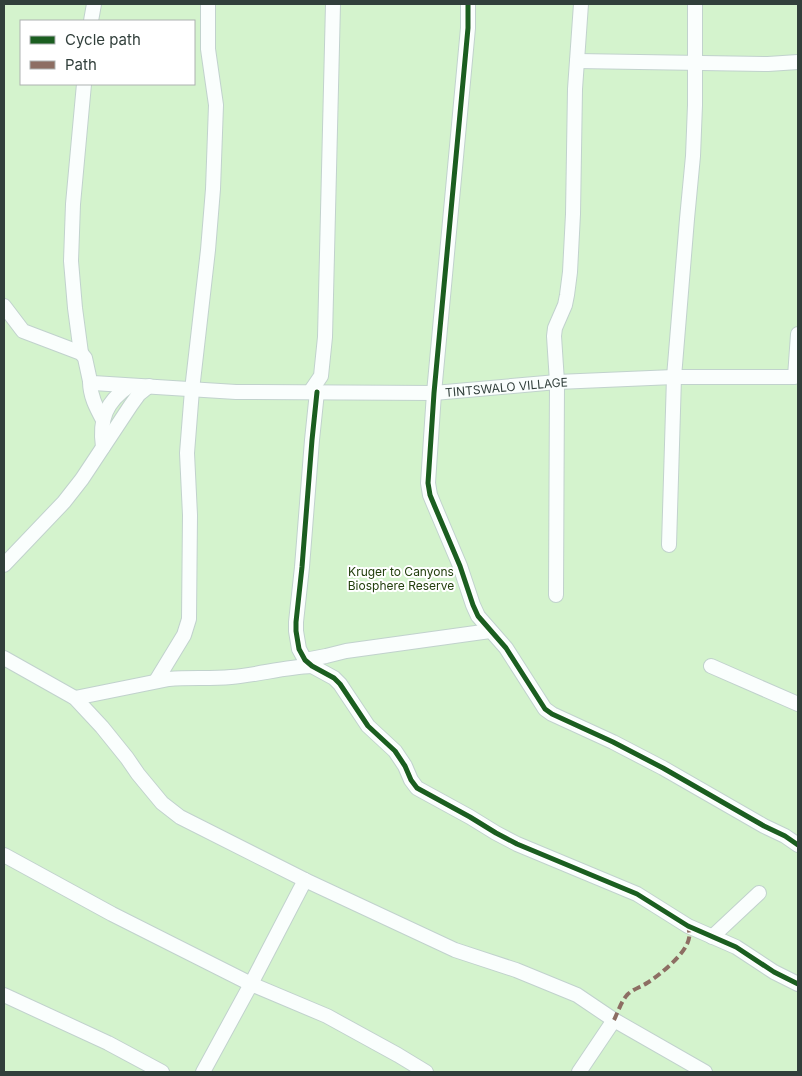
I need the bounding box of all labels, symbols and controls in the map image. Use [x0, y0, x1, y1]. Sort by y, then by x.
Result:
legend [20, 20, 195, 85]
text: Cycle path [65, 30, 141, 49]
text: Path [65, 55, 97, 74]
street label: TINTSWALO VILLAGE [444, 374, 568, 399]
park label: Kruger to Canyons Biosphere Reserve [348, 564, 454, 593]

